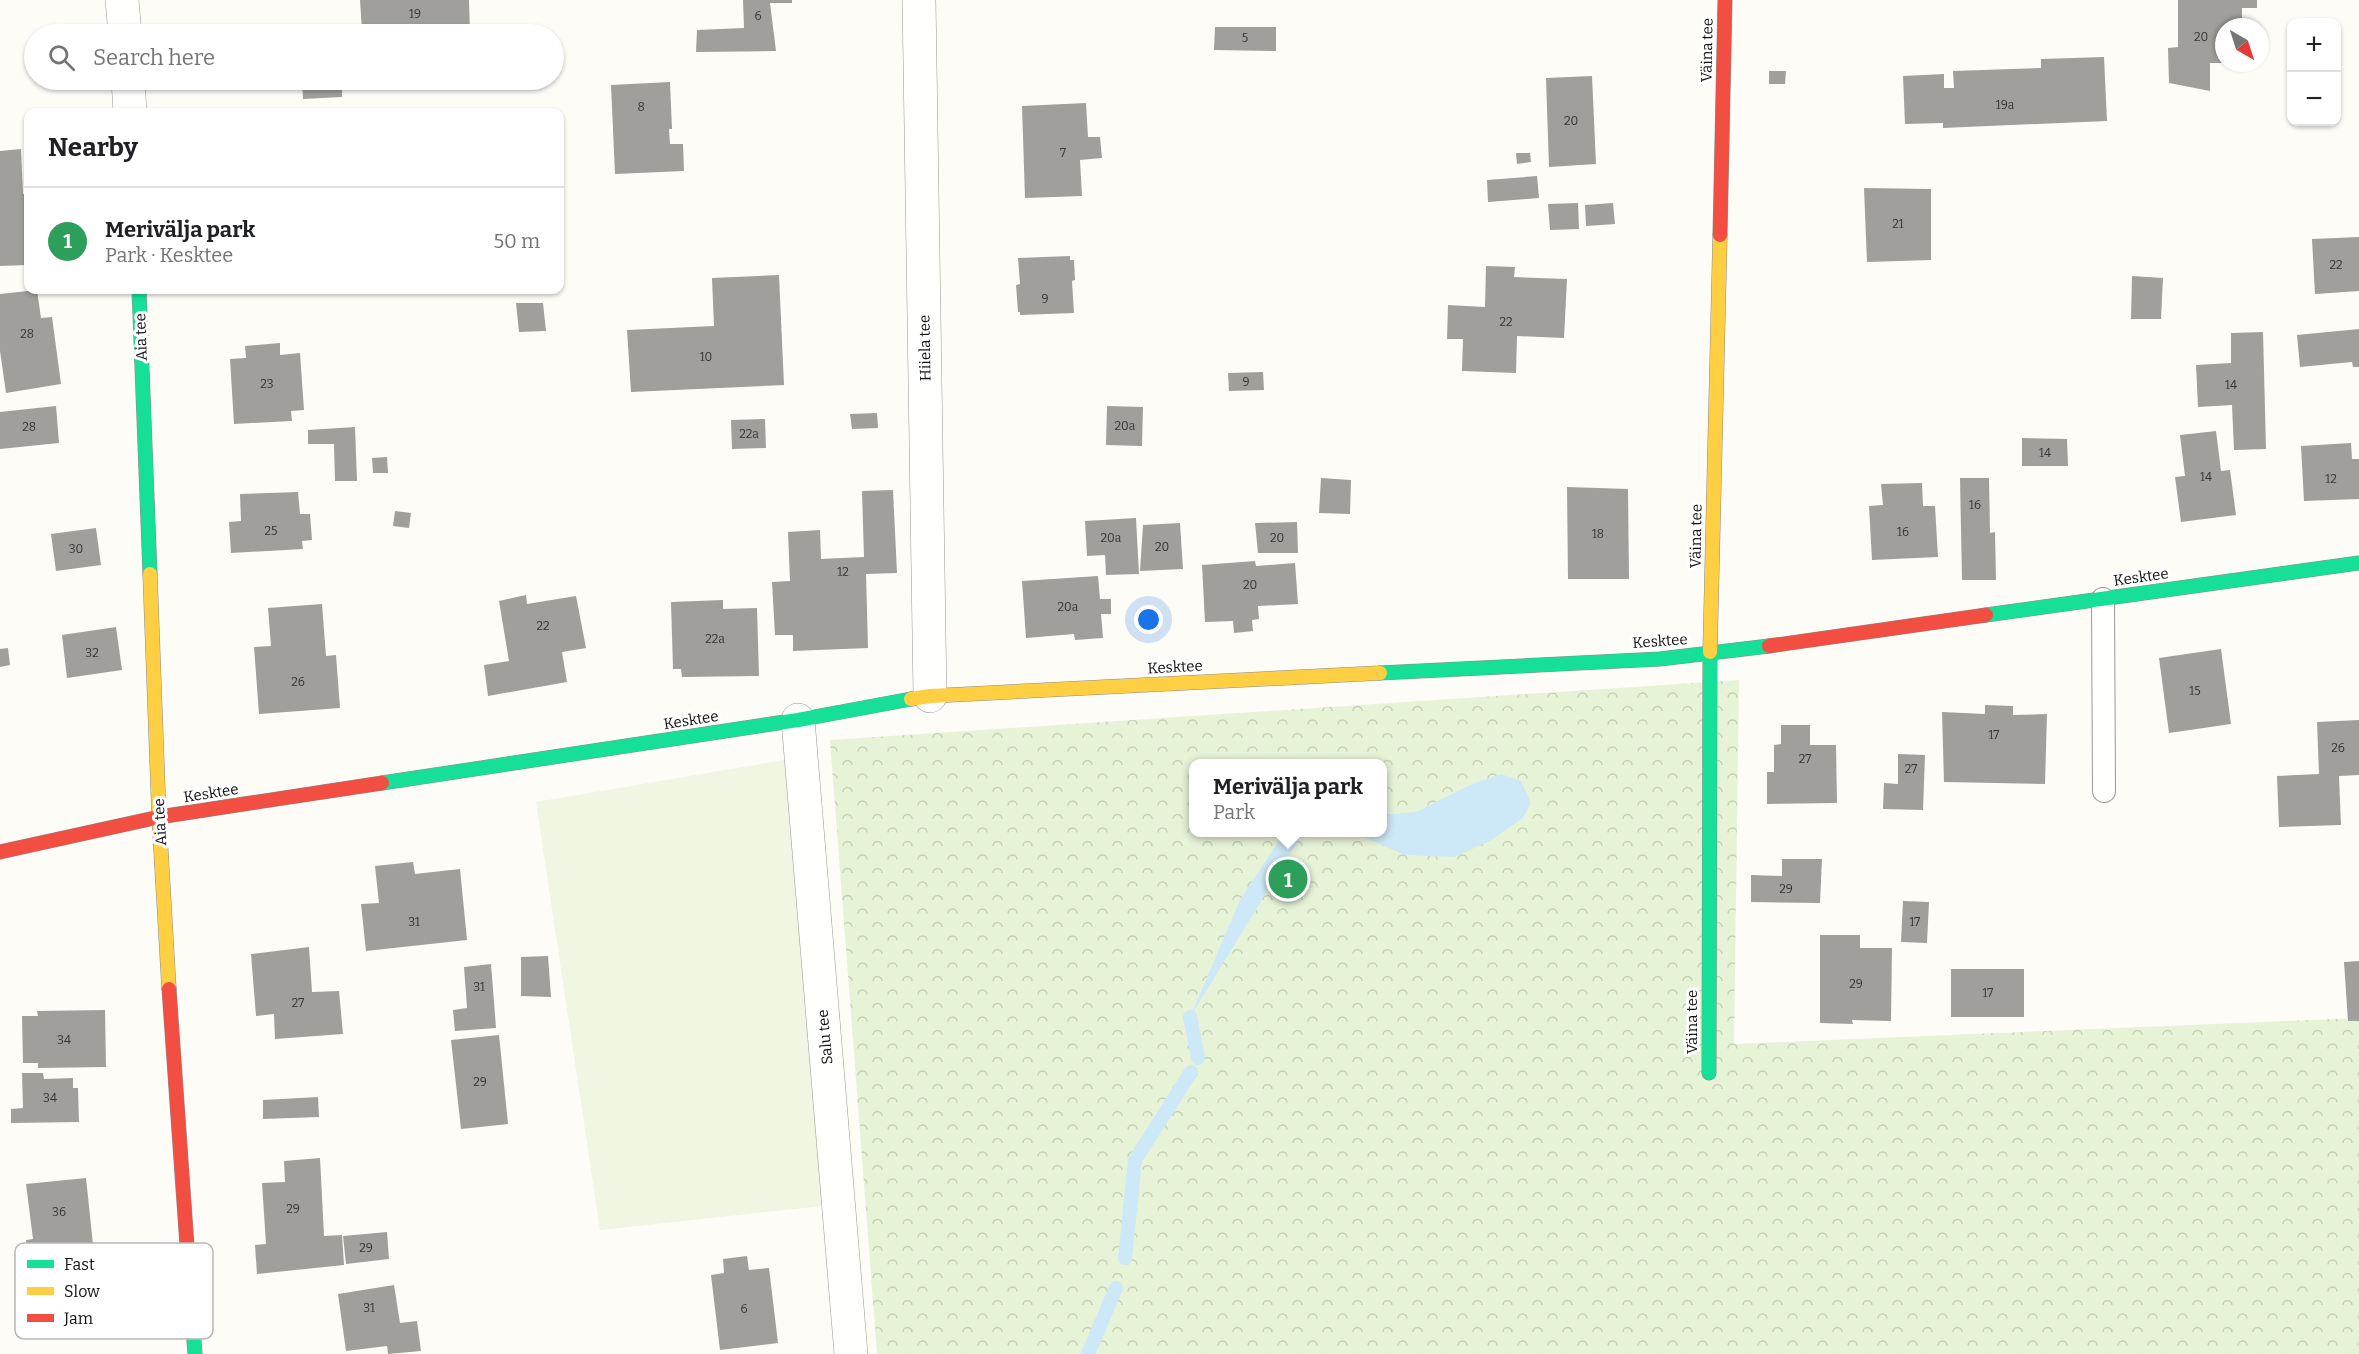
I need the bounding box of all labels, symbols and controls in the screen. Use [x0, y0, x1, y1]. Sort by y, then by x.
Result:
house number: 19 [409, 7, 421, 21]
house number: 6 [754, 9, 762, 23]
street label: Väina tee [1697, 18, 1717, 82]
north arrow [2215, 18, 2269, 72]
map controls [2287, 18, 2341, 126]
button: + [2287, 18, 2341, 72]
search box [24, 24, 564, 90]
house number: 20 [2194, 30, 2208, 44]
house number: 5 [1242, 31, 1248, 45]
icon: search [45, 41, 78, 74]
text: Search here [93, 44, 215, 71]
button: − [2287, 72, 2341, 126]
house number: 19a [1996, 98, 2015, 112]
house number: 8 [637, 100, 645, 114]
house number: 20 [1564, 114, 1578, 128]
text: Nearby [48, 132, 138, 163]
house number: 7 [1060, 146, 1066, 160]
text: Merivälja park [105, 216, 255, 243]
house number: 21 [1892, 217, 1904, 231]
text: 1 [63, 229, 72, 253]
text: 50 m [493, 229, 540, 253]
text: Park · Kesktee [105, 243, 233, 267]
house number: 22 [2329, 258, 2343, 272]
house number: 9 [1041, 292, 1049, 306]
street label: Aia tee [131, 313, 151, 361]
street label: Hiiela tee [915, 315, 935, 381]
house number: 22 [1499, 315, 1513, 329]
house number: 28 [20, 327, 34, 341]
house number: 10 [700, 350, 712, 364]
house number: 9 [1242, 375, 1250, 389]
house number: 23 [260, 377, 274, 391]
house number: 14 [2225, 378, 2237, 392]
house number: 20a [1115, 419, 1136, 433]
house number: 28 [22, 420, 36, 434]
house number: 22a [739, 427, 759, 441]
house number: 14 [2039, 446, 2051, 460]
house number: 14 [2200, 470, 2212, 484]
house number: 12 [2325, 472, 2337, 486]
house number: 16 [1969, 498, 1981, 512]
street label: Väina tee [1686, 504, 1706, 568]
house number: 25 [265, 524, 277, 538]
house number: 16 [1897, 525, 1909, 539]
house number: 18 [1592, 527, 1604, 541]
house number: 20a [1101, 531, 1122, 545]
house number: 20 [1270, 531, 1284, 545]
house number: 20 [1155, 540, 1169, 554]
house number: 30 [69, 542, 83, 556]
street label: Kesktee [2112, 564, 2170, 590]
house number: 12 [837, 565, 849, 579]
house number: 20 [1243, 578, 1257, 592]
house number: 20a [1058, 600, 1079, 614]
your location [1134, 605, 1163, 634]
house number: 22 [536, 619, 550, 633]
street label: Kesktee [1632, 630, 1688, 652]
house number: 22a [705, 632, 725, 646]
house number: 32 [85, 646, 99, 660]
street label: Kesktee [1147, 657, 1203, 677]
house number: 26 [291, 675, 305, 689]
house number: 15 [2189, 684, 2201, 698]
street label: Kesktee [662, 707, 720, 733]
house number: 17 [1989, 728, 1999, 742]
house number: 26 [2331, 741, 2345, 755]
house number: 27 [1799, 752, 1811, 766]
popup [1189, 759, 1387, 837]
house number: 27 [1905, 762, 1917, 776]
text: Merivälja park [1213, 773, 1363, 800]
street label: Kesktee [182, 780, 240, 806]
street label: Aia tee [150, 798, 170, 846]
text: Park [1213, 800, 1255, 824]
pin: 1 [1268, 856, 1308, 902]
house number: 29 [1779, 882, 1793, 896]
house number: 31 [408, 915, 420, 929]
house number: 17 [1910, 915, 1920, 929]
house number: 29 [1849, 977, 1863, 991]
house number: 31 [473, 980, 485, 994]
house number: 17 [1983, 986, 1993, 1000]
street label: Väina tee [1683, 990, 1701, 1054]
house number: 27 [292, 996, 304, 1010]
street label: Salu tee [814, 1009, 836, 1065]
house number: 34 [57, 1033, 71, 1047]
house number: 29 [473, 1075, 487, 1089]
house number: 34 [43, 1091, 57, 1105]
house number: 29 [286, 1202, 300, 1216]
house number: 36 [52, 1205, 66, 1219]
house number: 29 [359, 1241, 373, 1255]
legend [15, 1243, 213, 1339]
text: Fast [64, 1255, 95, 1274]
text: Slow [64, 1282, 100, 1301]
house number: 31 [363, 1301, 375, 1315]
house number: 6 [740, 1302, 748, 1316]
text: Jam [63, 1309, 93, 1328]

